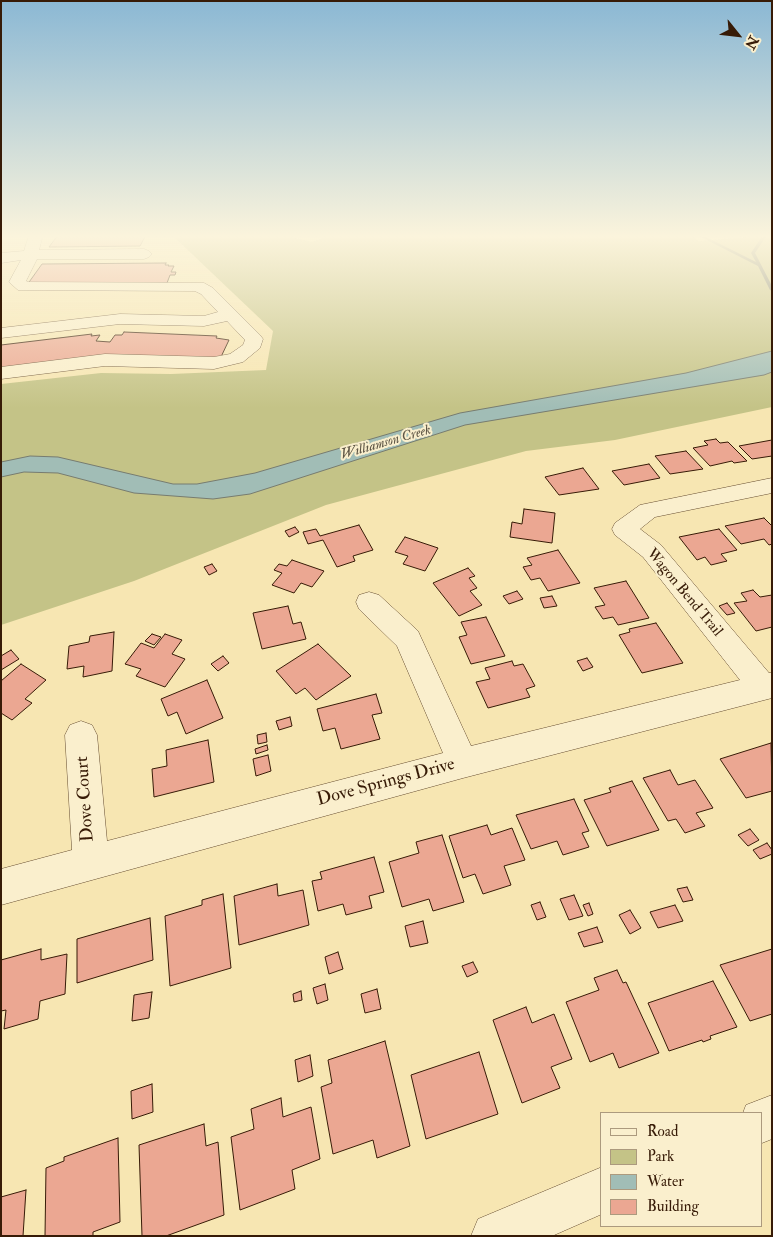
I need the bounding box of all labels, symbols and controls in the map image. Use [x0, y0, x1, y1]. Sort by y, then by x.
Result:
north arrow [713, 10, 763, 60]
text: N [741, 33, 762, 52]
water label: Williamson Creek [339, 422, 433, 464]
street label: Wagon Bend Trail [642, 545, 726, 641]
street label: Dove Springs Drive [315, 754, 457, 812]
street label: Dove Court [72, 755, 100, 843]
legend [600, 1112, 763, 1227]
text: Road [647, 1122, 678, 1141]
text: Park [647, 1147, 674, 1166]
text: Water [647, 1172, 684, 1191]
text: Building [647, 1197, 699, 1216]

